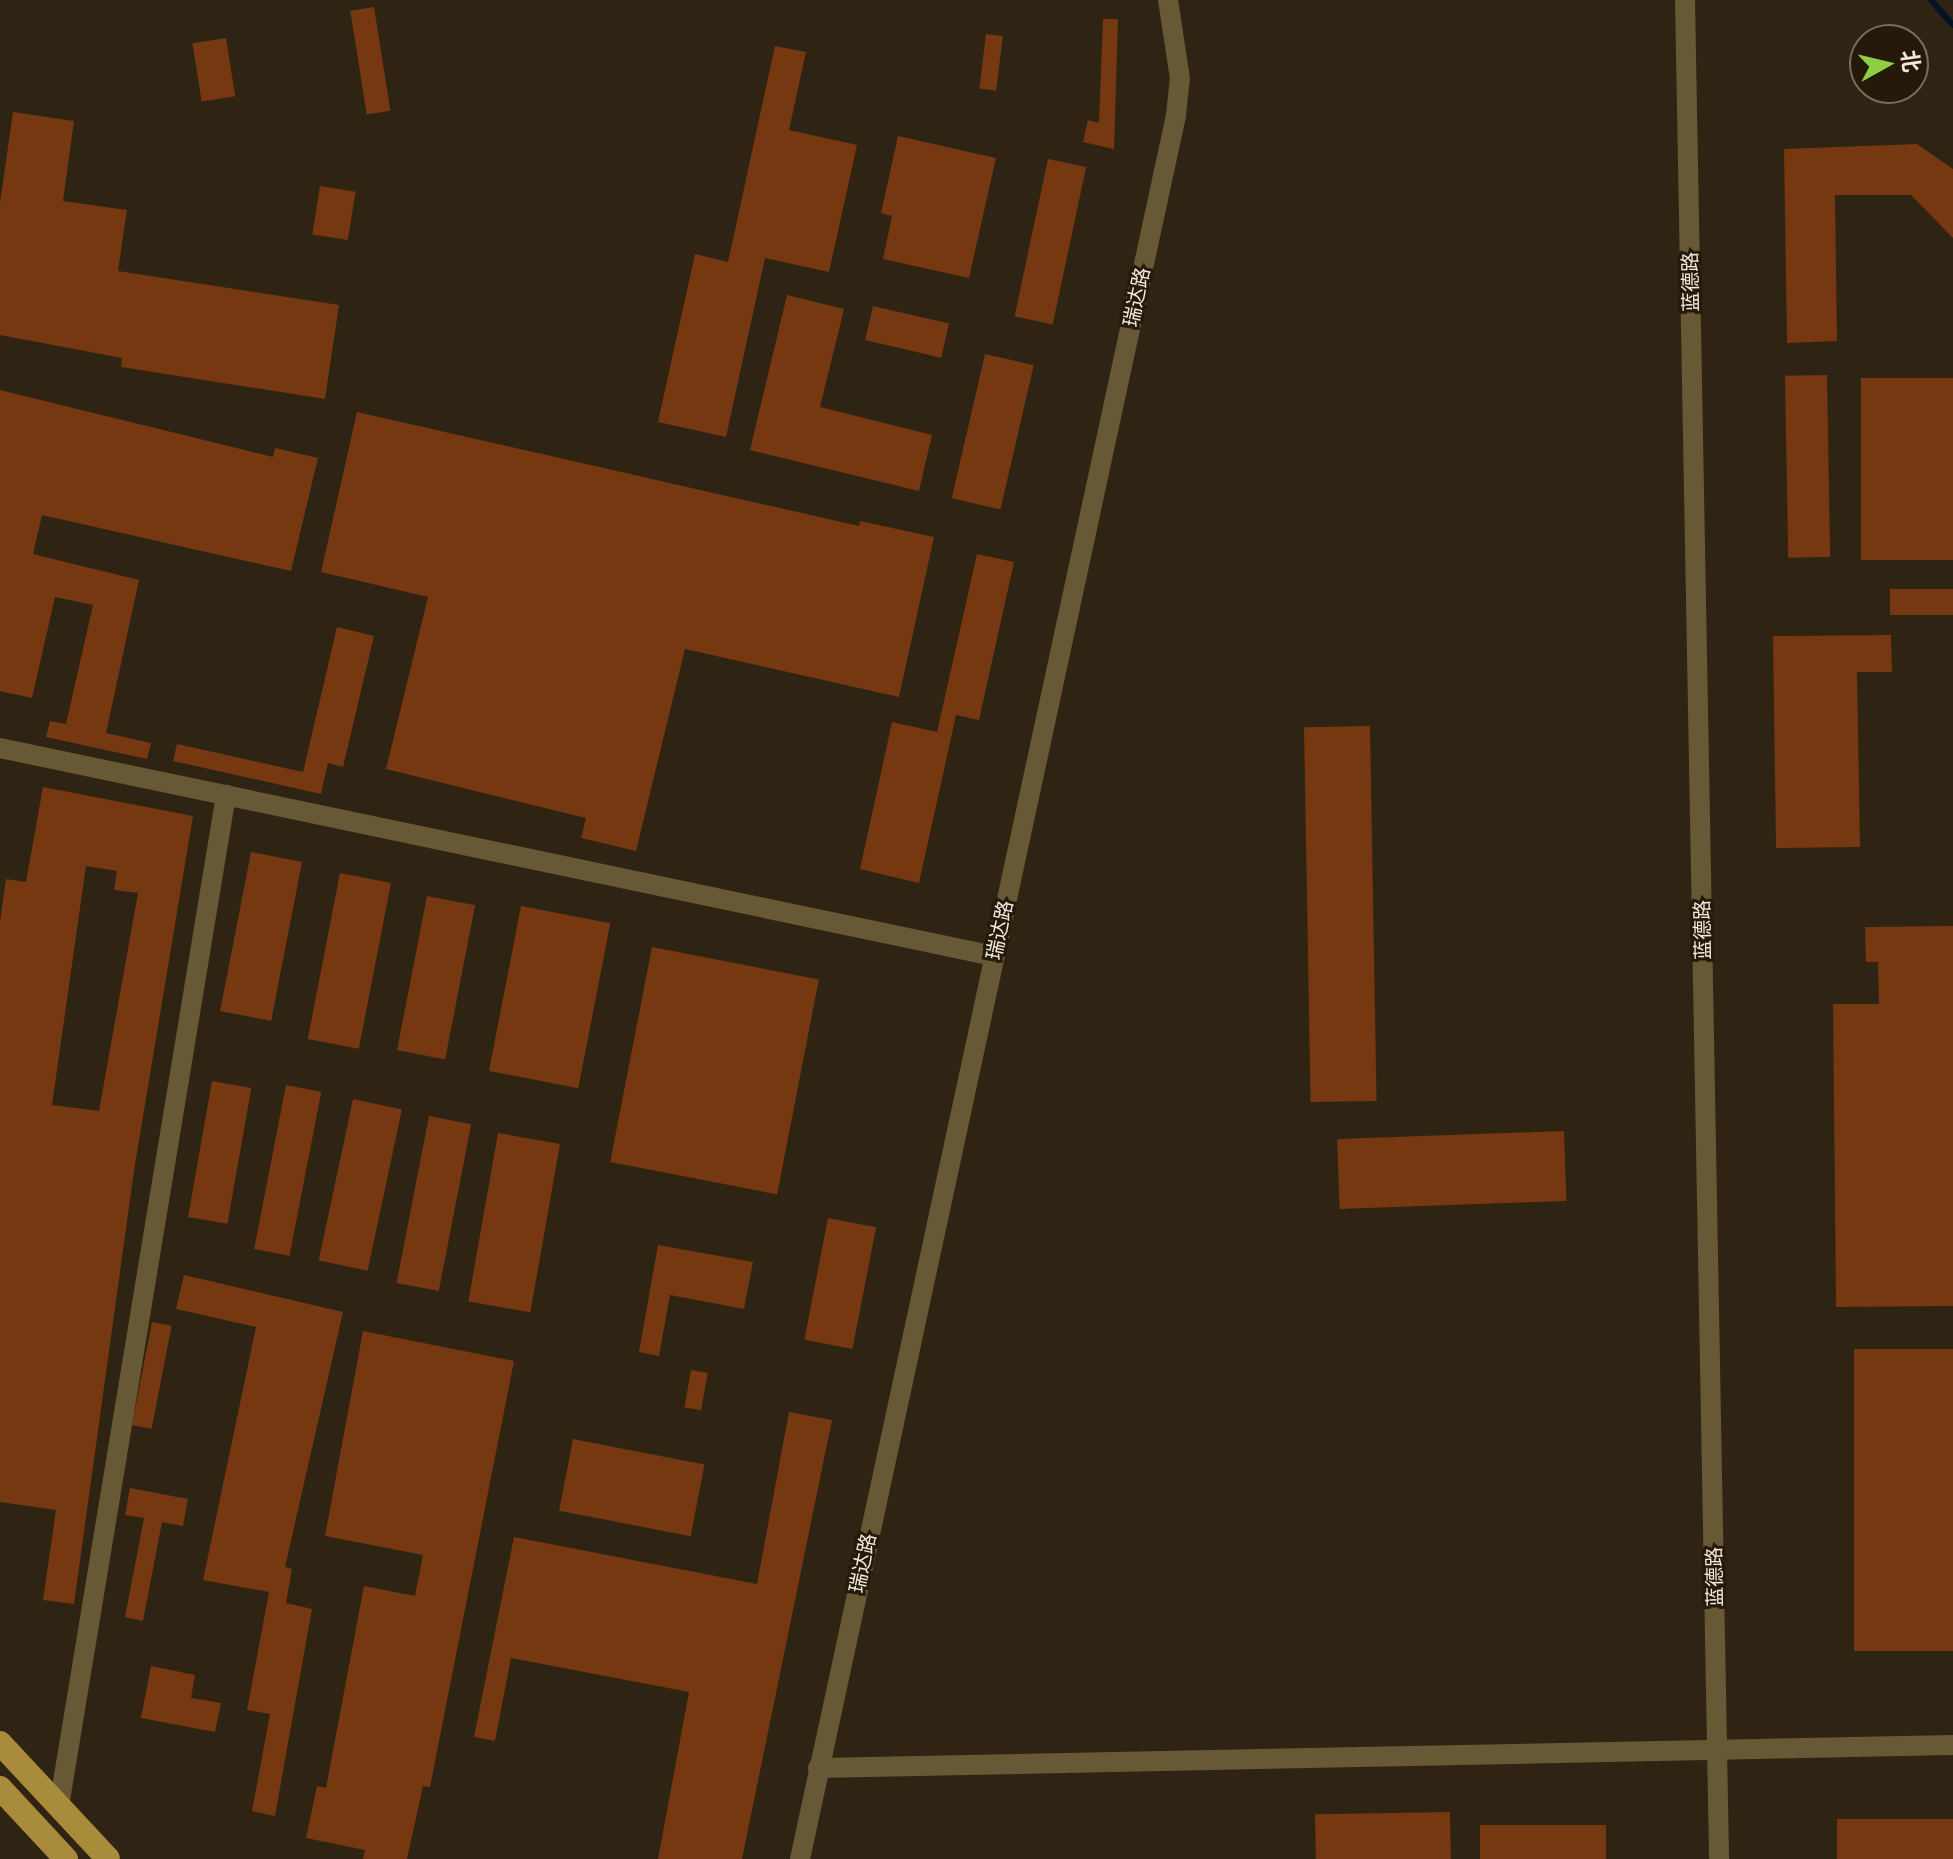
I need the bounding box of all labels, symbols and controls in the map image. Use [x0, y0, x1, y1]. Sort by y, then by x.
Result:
north arrow [1849, 24, 1929, 104]
text: 北 [1895, 48, 1926, 74]
street label: 蓝德路 [1677, 252, 1703, 312]
street label: 瑞达路 [1118, 265, 1154, 329]
street label: 瑞达路 [981, 898, 1017, 962]
street label: 蓝德路 [1689, 900, 1715, 960]
street label: 瑞达路 [844, 1531, 880, 1595]
street label: 蓝德路 [1701, 1547, 1727, 1607]

